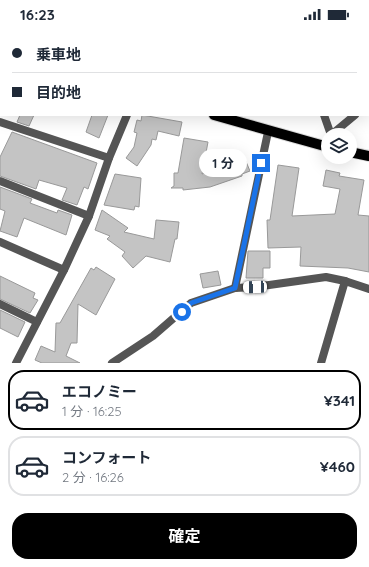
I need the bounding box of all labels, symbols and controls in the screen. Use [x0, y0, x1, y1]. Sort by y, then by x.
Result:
text: 16:23 [20, 5, 55, 24]
text: 乗車地 [36, 45, 81, 64]
text: 目的地 [36, 83, 81, 102]
map controls [321, 128, 357, 164]
button: layers [321, 128, 357, 164]
callout: 1 分 [199, 149, 247, 177]
route end [252, 154, 270, 172]
text: 1 分 [212, 155, 234, 171]
car [243, 281, 267, 293]
route start [173, 303, 191, 321]
icon: car [14, 382, 50, 418]
text: エコノミー [62, 382, 137, 401]
text: ¥341 [324, 391, 355, 410]
text: 1 分 · 16:25 [62, 403, 122, 419]
icon: car [14, 448, 50, 484]
text: コンフォート [62, 448, 152, 467]
text: ¥460 [320, 457, 355, 476]
text: 2 分 · 16:26 [62, 469, 124, 485]
button: 確定 [12, 513, 357, 559]

